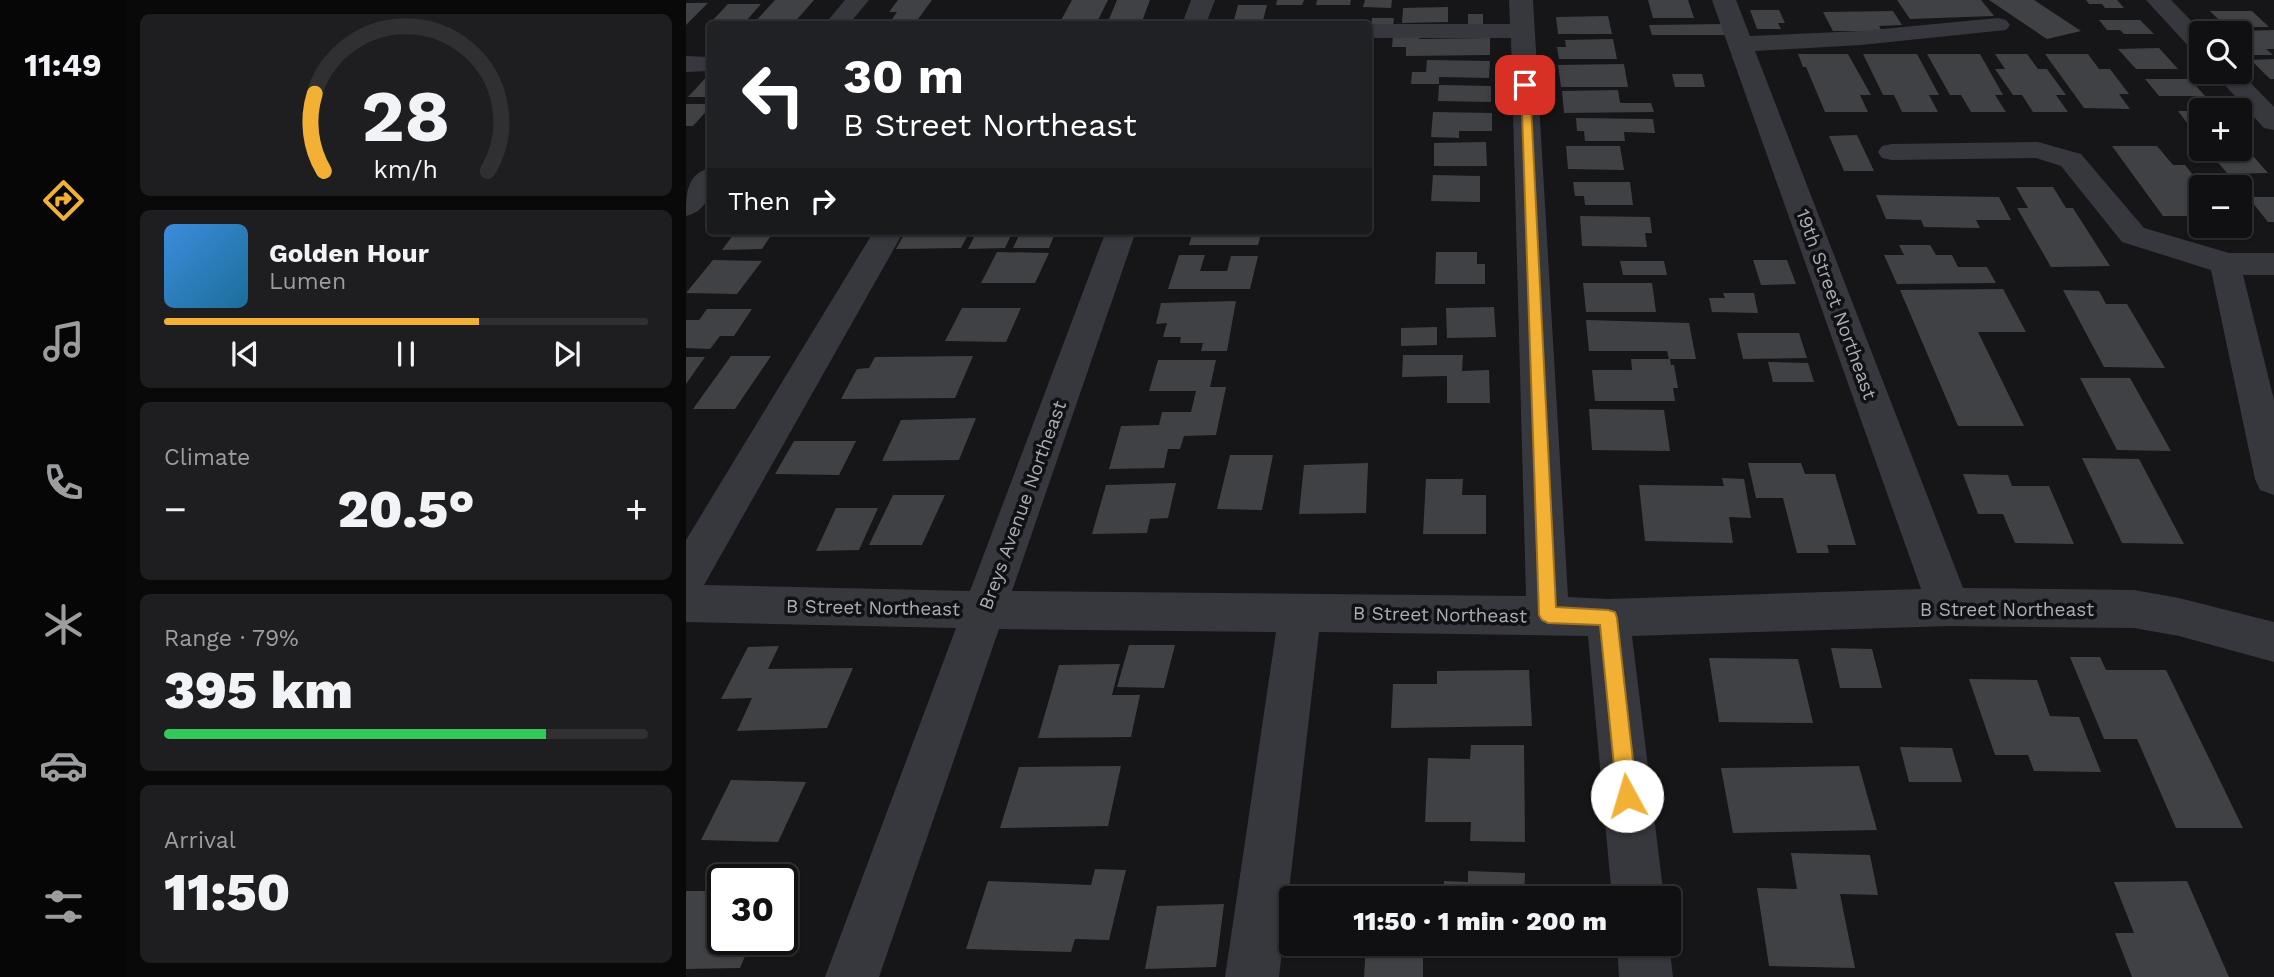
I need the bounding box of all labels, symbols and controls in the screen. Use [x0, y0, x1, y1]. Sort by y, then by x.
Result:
map controls [2189, 21, 2252, 238]
button: search [2189, 21, 2252, 84]
text: 11:49 [24, 46, 102, 84]
text: 30 m [843, 47, 964, 105]
icon: left [728, 49, 819, 140]
pin [1495, 55, 1555, 115]
icon: arrive [1506, 66, 1544, 104]
text: 28 [361, 73, 451, 159]
button: + [2189, 98, 2252, 161]
text: B Street Northeast [843, 106, 1137, 144]
text: km/h [374, 155, 438, 184]
button: − [2189, 175, 2252, 238]
icon: directions [39, 176, 88, 225]
icon: right [804, 182, 842, 220]
text: Then [728, 186, 790, 216]
street label: 19th Street Northeast [1791, 206, 1882, 402]
text: Golden Hour [269, 238, 429, 268]
text: Lumen [269, 268, 346, 295]
icon: music [39, 317, 88, 366]
icon: previous [226, 335, 264, 373]
icon: pause [387, 335, 425, 373]
icon: next [548, 335, 586, 373]
street label: Breys Avenue Northeast [974, 397, 1071, 613]
text: Climate [164, 444, 250, 471]
icon: phone [39, 458, 88, 507]
text: 20.5° [337, 479, 475, 540]
text: − [164, 487, 187, 531]
text: + [625, 487, 648, 531]
street label: B Street Northeast [786, 594, 960, 621]
street label: B Street Northeast [1920, 598, 2094, 621]
icon: climate [39, 600, 88, 649]
street label: B Street Northeast [1353, 601, 1527, 628]
text: Range · 79% [164, 625, 299, 652]
text: 395 km [164, 660, 353, 721]
icon: car [39, 741, 88, 790]
position arrow [1590, 759, 1664, 833]
text: Arrival [164, 827, 236, 854]
text: 11:50 [164, 862, 290, 923]
speed limit sign: 30 [707, 864, 798, 955]
icon: filters [39, 882, 88, 931]
text: 11:50 · 1 min · 200 m [1353, 906, 1607, 936]

